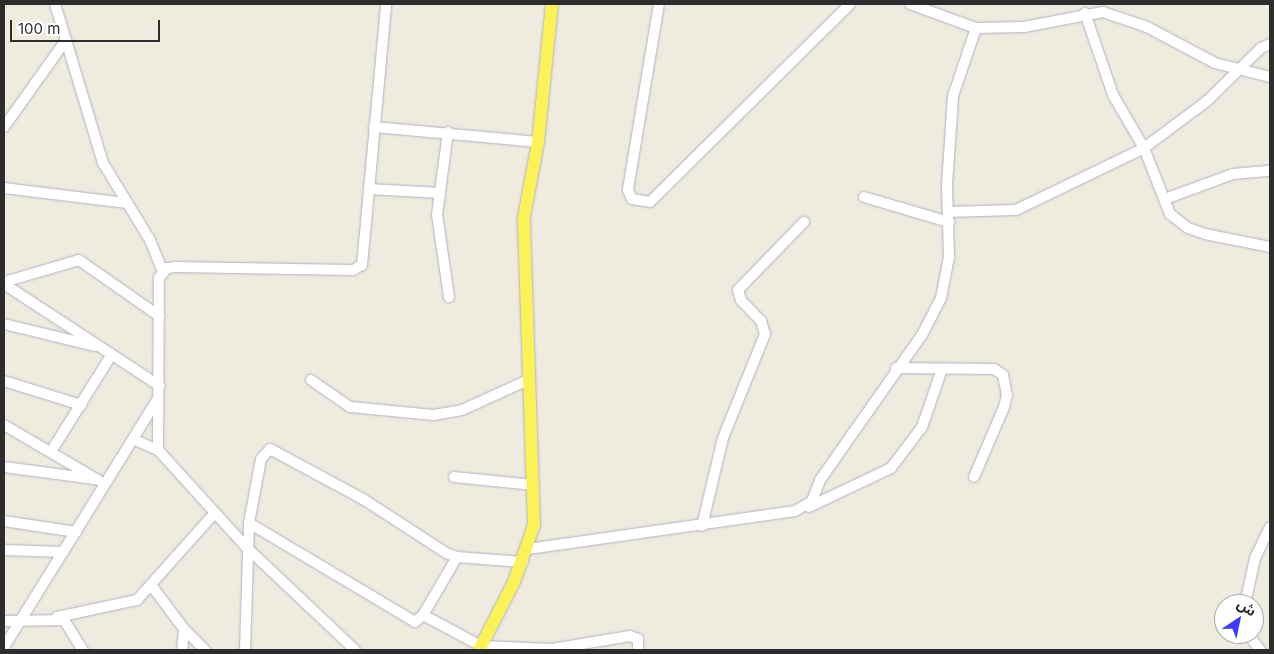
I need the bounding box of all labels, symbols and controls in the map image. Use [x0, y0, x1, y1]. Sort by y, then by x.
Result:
scale bar [12, 10, 162, 42]
text: 100 m [18, 19, 60, 38]
north arrow [1214, 594, 1264, 644]
text: ش [1234, 595, 1260, 619]

